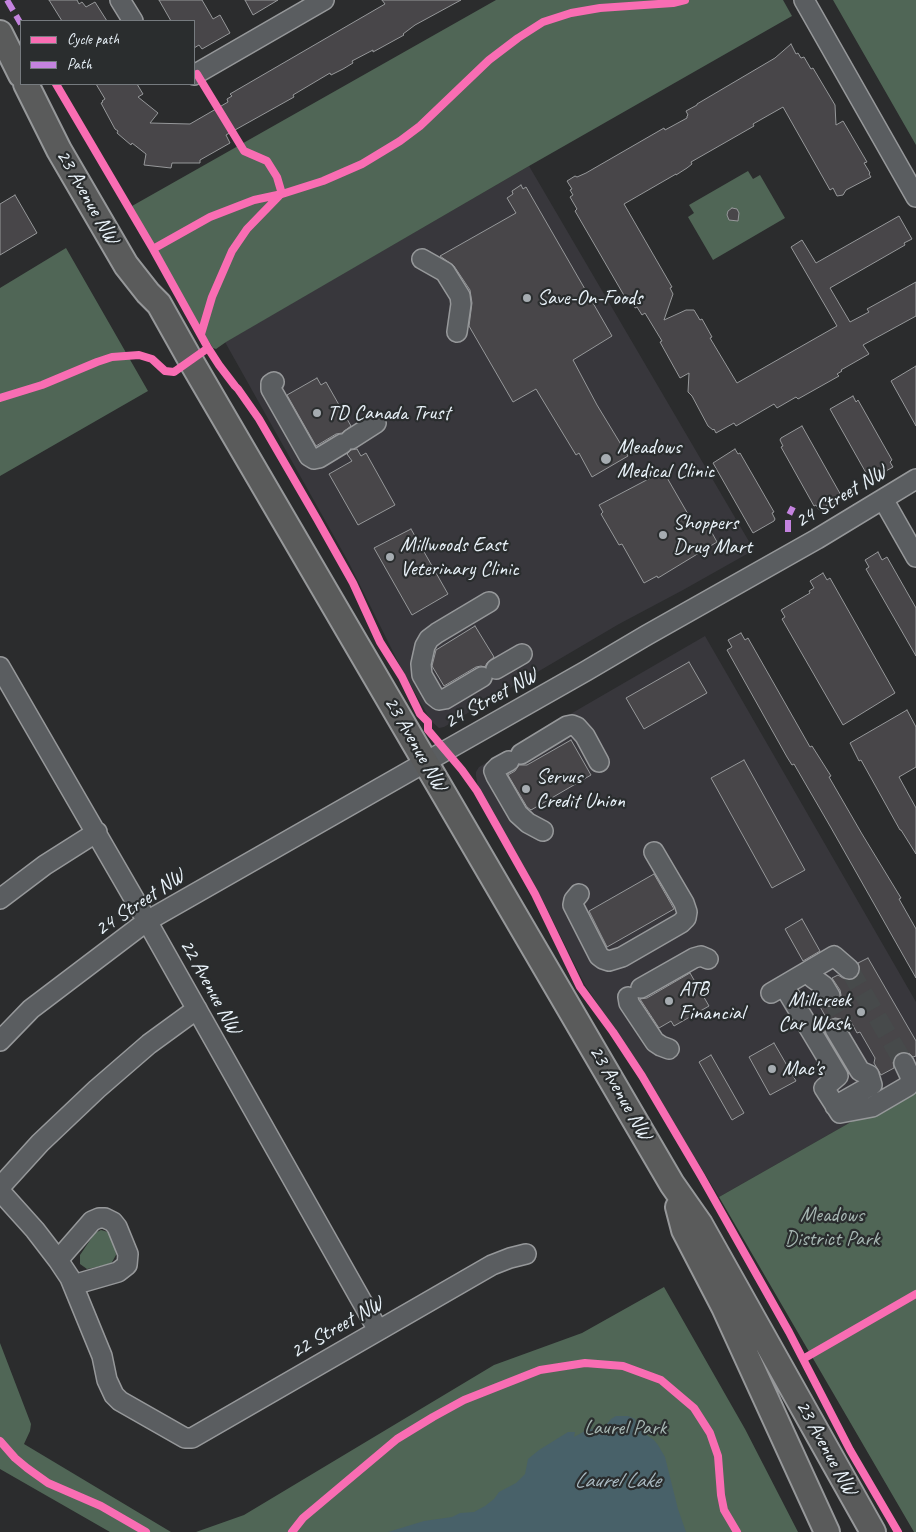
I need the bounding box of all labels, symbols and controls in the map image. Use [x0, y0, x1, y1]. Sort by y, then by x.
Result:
legend [20, 20, 195, 85]
text: Cycle path [67, 30, 119, 49]
text: Path [67, 55, 92, 74]
street label: 23 Avenue NW [50, 145, 124, 249]
place label: Save-On-Foods [537, 285, 642, 311]
marker: Save-On-Foods [521, 292, 533, 304]
place label: TD Canada Trust [327, 400, 450, 426]
marker: TD Canada Trust [311, 407, 323, 419]
place label: Meadows Medical Clinic [617, 434, 714, 484]
marker: Meadows Medical Clinic [599, 452, 613, 466]
street label: 24 Street NW [791, 460, 891, 534]
place label: Shoppers Drug Mart [673, 510, 752, 560]
marker: Shoppers Drug Mart [657, 529, 669, 541]
place label: Millwoods East Veterinary Clinic [400, 532, 519, 582]
marker: Millwoods East Veterinary Clinic [384, 551, 396, 563]
street label: 24 Street NW [440, 663, 542, 735]
street label: 23 Avenue NW [378, 692, 452, 796]
place label: Servus Credit Union [536, 764, 625, 814]
marker: Servus Credit Union [520, 783, 532, 795]
street label: 24 Street NW [90, 864, 190, 942]
street label: 22 Avenue NW [174, 935, 246, 1039]
place label: ATB Financial [679, 976, 744, 1026]
place label: Millcreek Car Wash [778, 987, 851, 1037]
marker: ATB Financial [663, 995, 675, 1007]
marker: Millcreek Car Wash [855, 1006, 867, 1018]
street label: 23 Avenue NW [583, 1041, 657, 1145]
place label: Mac's [782, 1056, 823, 1082]
marker: Mac's [766, 1063, 778, 1075]
park label: Meadows District Park [785, 1202, 879, 1252]
street label: 22 Street NW [286, 1291, 388, 1365]
street label: 23 Avenue NW [790, 1396, 862, 1500]
park label: Laurel Park [584, 1415, 666, 1441]
water label: Laurel Lake [574, 1468, 660, 1494]

